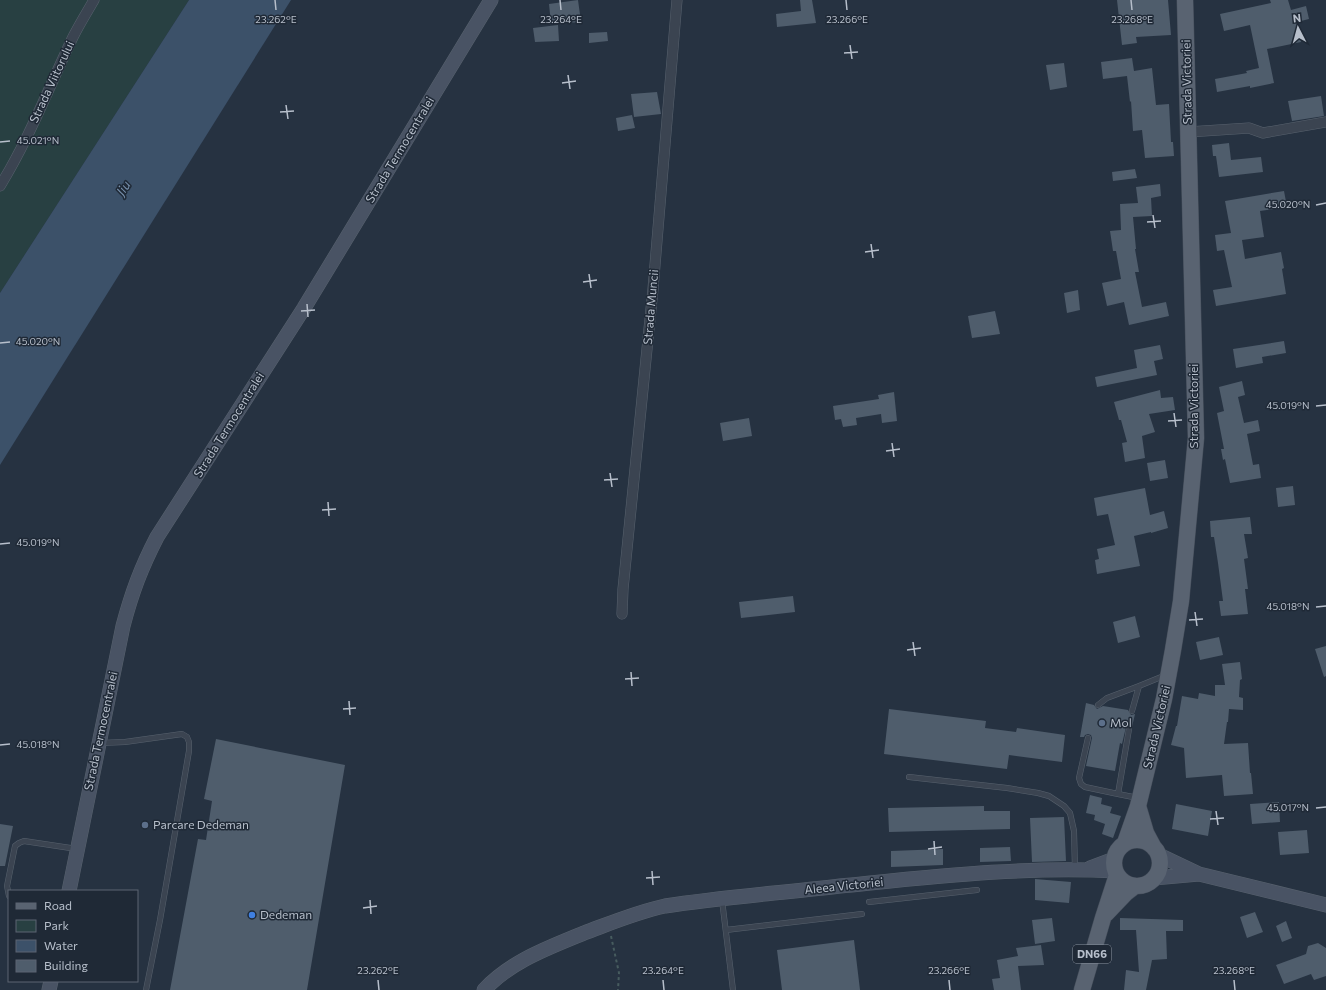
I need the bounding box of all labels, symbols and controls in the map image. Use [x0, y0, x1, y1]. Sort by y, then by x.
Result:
north arrow [1278, 8, 1318, 48]
text: N [1292, 11, 1302, 24]
text: 23.262°E [255, 13, 297, 25]
text: 23.264°E [540, 13, 582, 25]
text: 23.266°E [826, 13, 868, 25]
text: 23.268°E [1111, 13, 1153, 25]
street label: Strada Viitorului [26, 38, 76, 125]
street label: Strada Victoriei [1178, 39, 1194, 125]
street label: Strada Termocentralei [362, 94, 436, 205]
text: 45.021°N [17, 134, 59, 146]
water label: Jiu [112, 178, 134, 199]
text: 45.020°N [1266, 198, 1310, 210]
street label: Strada Muncii [640, 269, 660, 345]
text: 45.020°N [16, 335, 60, 347]
street label: Strada Victoriei [1186, 364, 1200, 448]
street label: Strada Termocentralei [190, 369, 266, 480]
text: 45.019°N [1267, 399, 1309, 411]
text: 45.019°N [17, 536, 59, 548]
text: 45.018°N [1267, 600, 1309, 612]
street label: Strada Termocentralei [81, 670, 119, 792]
street label: Strada Victoriei [1140, 684, 1172, 770]
place label: Mol [1110, 715, 1132, 729]
marker: Mol [1097, 718, 1107, 728]
text: 45.018°N [17, 738, 59, 750]
text: 45.017°N [1267, 801, 1309, 813]
place label: Parcare Dedeman [153, 817, 249, 831]
marker: Parcare Dedeman [140, 820, 150, 830]
street label: Aleea Victoriei [804, 874, 884, 896]
legend [8, 890, 138, 982]
text: Road [44, 898, 72, 912]
place label: Dedeman [260, 907, 312, 921]
marker: Dedeman [247, 910, 257, 920]
text: Park [44, 918, 70, 932]
text: Water [44, 938, 78, 952]
road number: DN66 [1073, 945, 1111, 963]
text: Building [44, 958, 88, 972]
text: 23.262°E [357, 964, 399, 976]
text: 23.264°E [642, 964, 684, 976]
text: 23.266°E [928, 964, 970, 976]
text: 23.268°E [1213, 964, 1255, 976]

